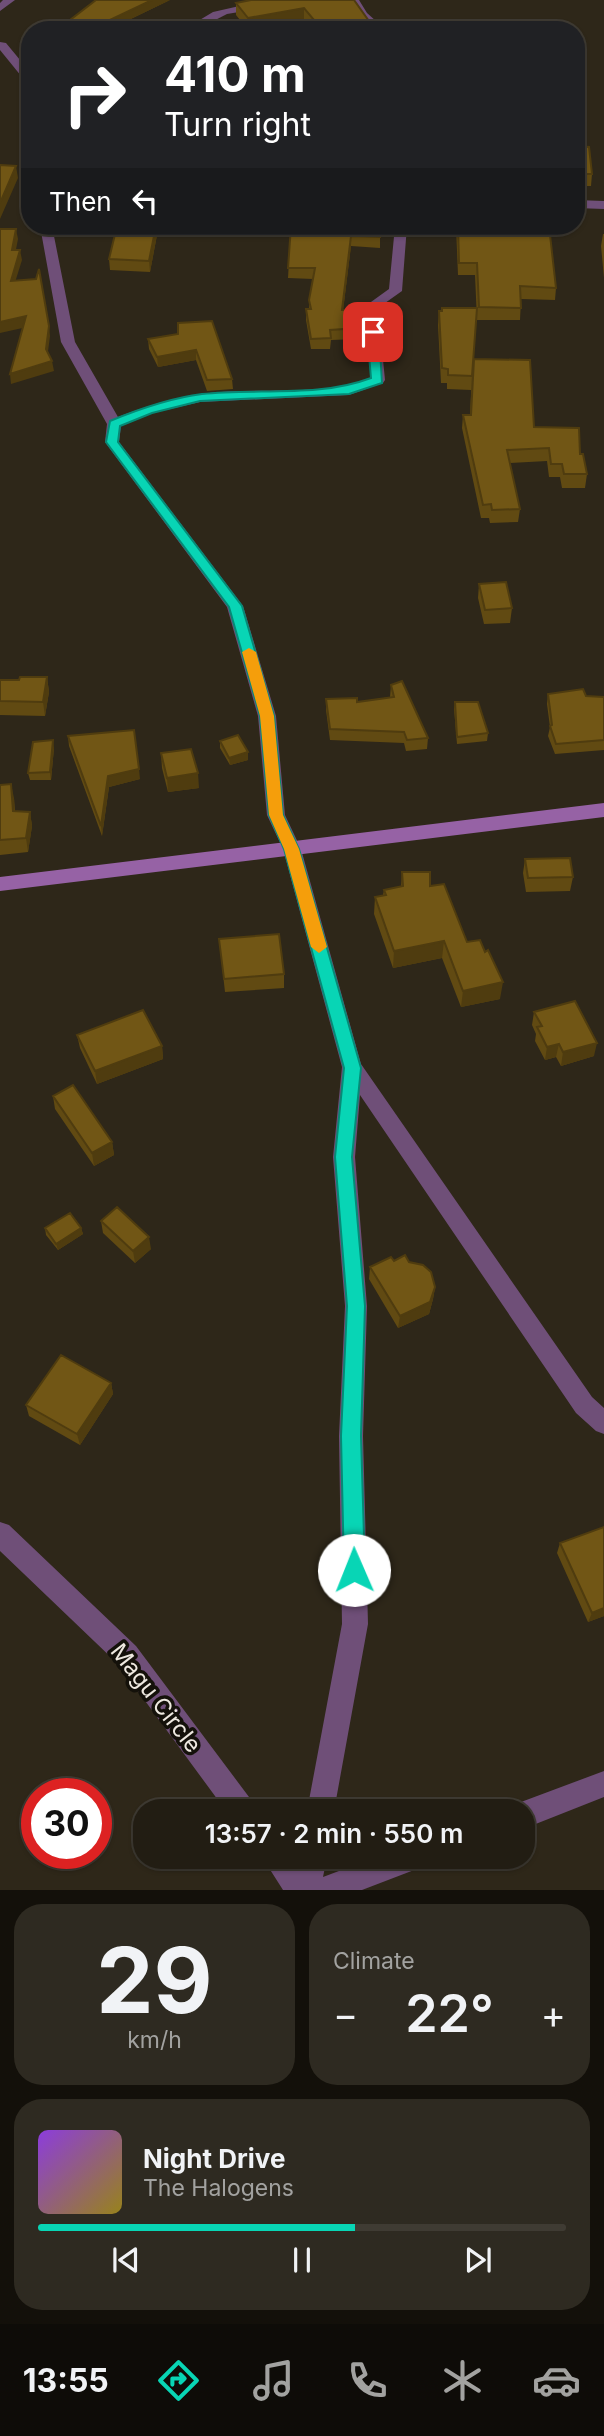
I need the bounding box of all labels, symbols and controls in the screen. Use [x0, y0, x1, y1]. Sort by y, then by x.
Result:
text: 410 m [164, 45, 306, 104]
icon: right [49, 49, 140, 140]
text: Turn right [164, 105, 311, 144]
icon: left [126, 182, 164, 220]
text: Then [49, 186, 112, 217]
pin [343, 302, 403, 362]
icon: arrive [354, 313, 392, 351]
position arrow [317, 1533, 391, 1607]
street label: Magu Circle [105, 1638, 207, 1758]
speed limit sign: 30 [21, 1778, 112, 1869]
text: 13:57 · 2 min · 550 m [205, 1818, 463, 1849]
text: 29 [96, 1925, 213, 2035]
text: Climate [333, 1947, 415, 1975]
text: 22° [405, 1982, 494, 2045]
text: − [333, 1991, 358, 2037]
text: + [541, 1991, 566, 2037]
text: km/h [127, 2026, 182, 2054]
text: Night Drive [143, 2143, 285, 2174]
text: The Halogens [143, 2174, 294, 2202]
icon: previous [107, 2241, 145, 2279]
icon: pause [283, 2241, 321, 2279]
icon: next [459, 2241, 497, 2279]
icon: directions [154, 2356, 203, 2405]
icon: music [249, 2356, 298, 2405]
icon: phone [343, 2356, 392, 2405]
icon: climate [438, 2356, 487, 2405]
icon: car [532, 2356, 581, 2405]
text: 13:55 [23, 2361, 109, 2400]

